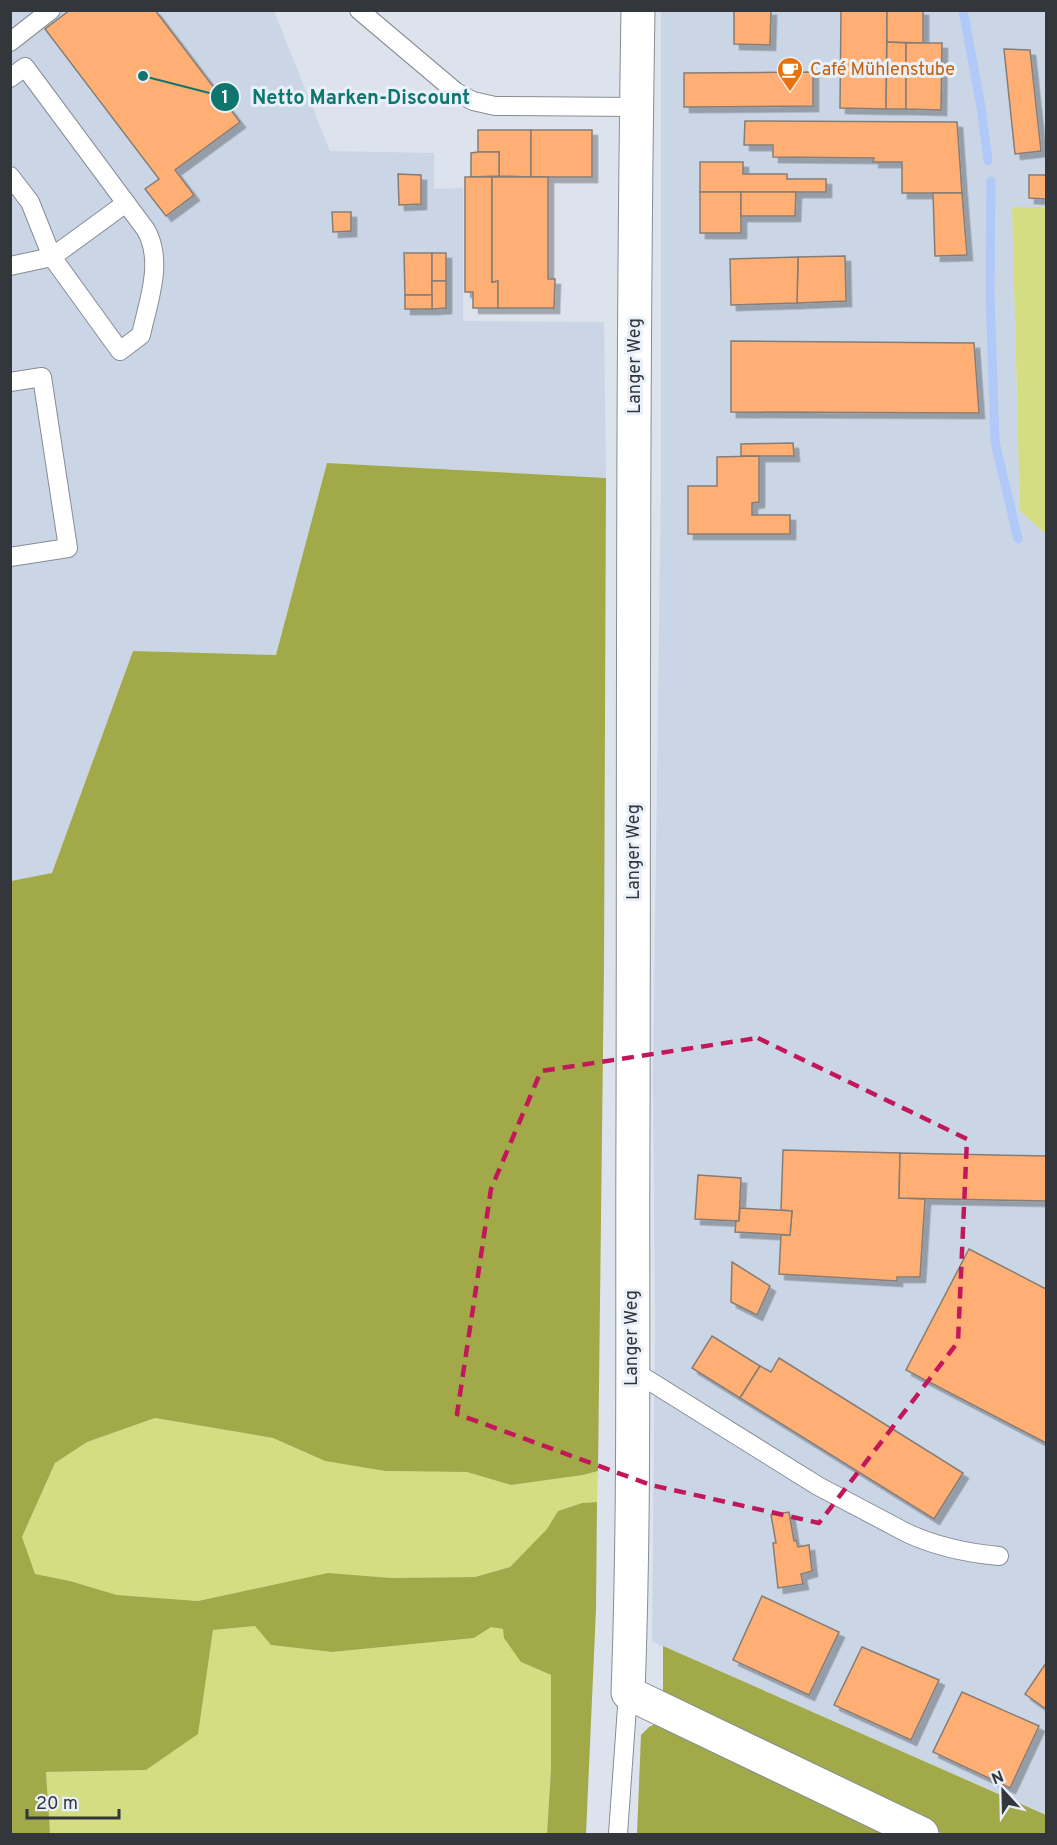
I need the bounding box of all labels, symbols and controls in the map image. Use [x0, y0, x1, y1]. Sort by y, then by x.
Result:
cafe icon: Café Mühlenstube [775, 55, 805, 93]
place label: Café Mühlenstube [810, 59, 955, 82]
callout: Netto Marken-Discount [210, 78, 482, 116]
text: Netto Marken-Discount [252, 86, 470, 112]
text: 1 [221, 87, 229, 110]
street label: Langer Weg [624, 318, 647, 414]
street label: Langer Weg [623, 804, 646, 900]
street label: Langer Weg [621, 1290, 644, 1386]
north arrow [973, 1761, 1033, 1821]
text: N [989, 1768, 1007, 1790]
scale bar [27, 1782, 118, 1820]
text: 20 m [36, 1793, 78, 1816]

